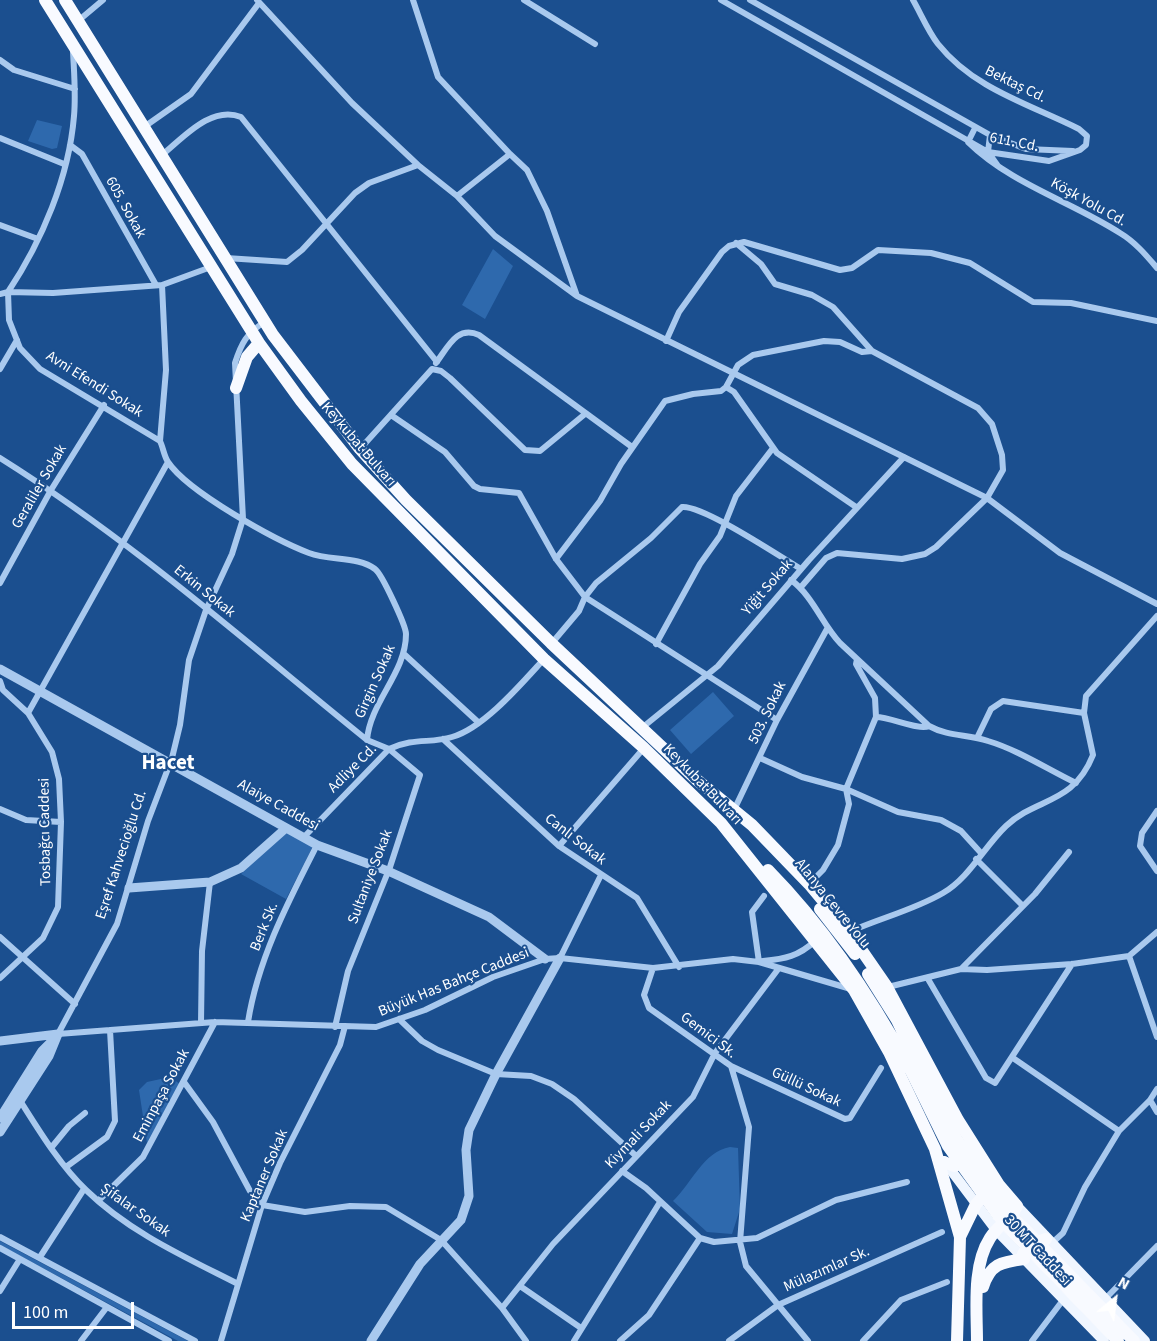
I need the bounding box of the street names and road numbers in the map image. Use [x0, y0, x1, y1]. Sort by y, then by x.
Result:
street label: Bektaş Cd. [982, 63, 1048, 107]
street label: 611. Cd. [988, 129, 1040, 157]
street label: 605. Sokak [101, 174, 149, 242]
street label: Köşk Yolu Cd. [1047, 175, 1129, 231]
street label: Avni Efendi Sokak [42, 348, 146, 422]
street label: Keykubat Bulvarı [316, 399, 400, 491]
street label: Geraliler Sokak [9, 442, 71, 532]
street label: Yiğit Sokak [739, 556, 797, 620]
street label: Erkin Sokak [170, 562, 238, 622]
street label: Girgin Sokak [352, 642, 400, 722]
street label: 503. Sokak [745, 679, 791, 747]
street label: Adliye Cd. [325, 741, 381, 797]
street label: Keykubat Bulvarı [659, 741, 745, 829]
street label: Alaiye Caddesi [234, 776, 322, 836]
street label: Tosbağcı Caddesi [36, 778, 56, 886]
street label: Eşref Kahvecioğlu Cd. [93, 788, 151, 922]
street label: Canlı Sokak [541, 810, 609, 870]
street label: Sultaniye Sokak [345, 827, 397, 927]
street label: Alanya Çevre Yolu [790, 856, 874, 952]
street label: Berk Sk. [247, 900, 283, 954]
street label: Büyük Has Bahçe Caddesi [376, 945, 532, 1021]
street label: Gemici Sk. [676, 1009, 740, 1063]
street label: Eminpaşa Sokak [130, 1046, 194, 1146]
street label: Güllü Sokak [768, 1064, 844, 1112]
street label: Kiymali Sokak [602, 1097, 676, 1173]
street label: Kaptaner Sokak [237, 1127, 293, 1225]
street label: Şifalar Sokak [97, 1180, 173, 1242]
street label: 30 MT Caddesi [1000, 1212, 1074, 1290]
street label: Mülazımlar Sk. [781, 1243, 873, 1297]

